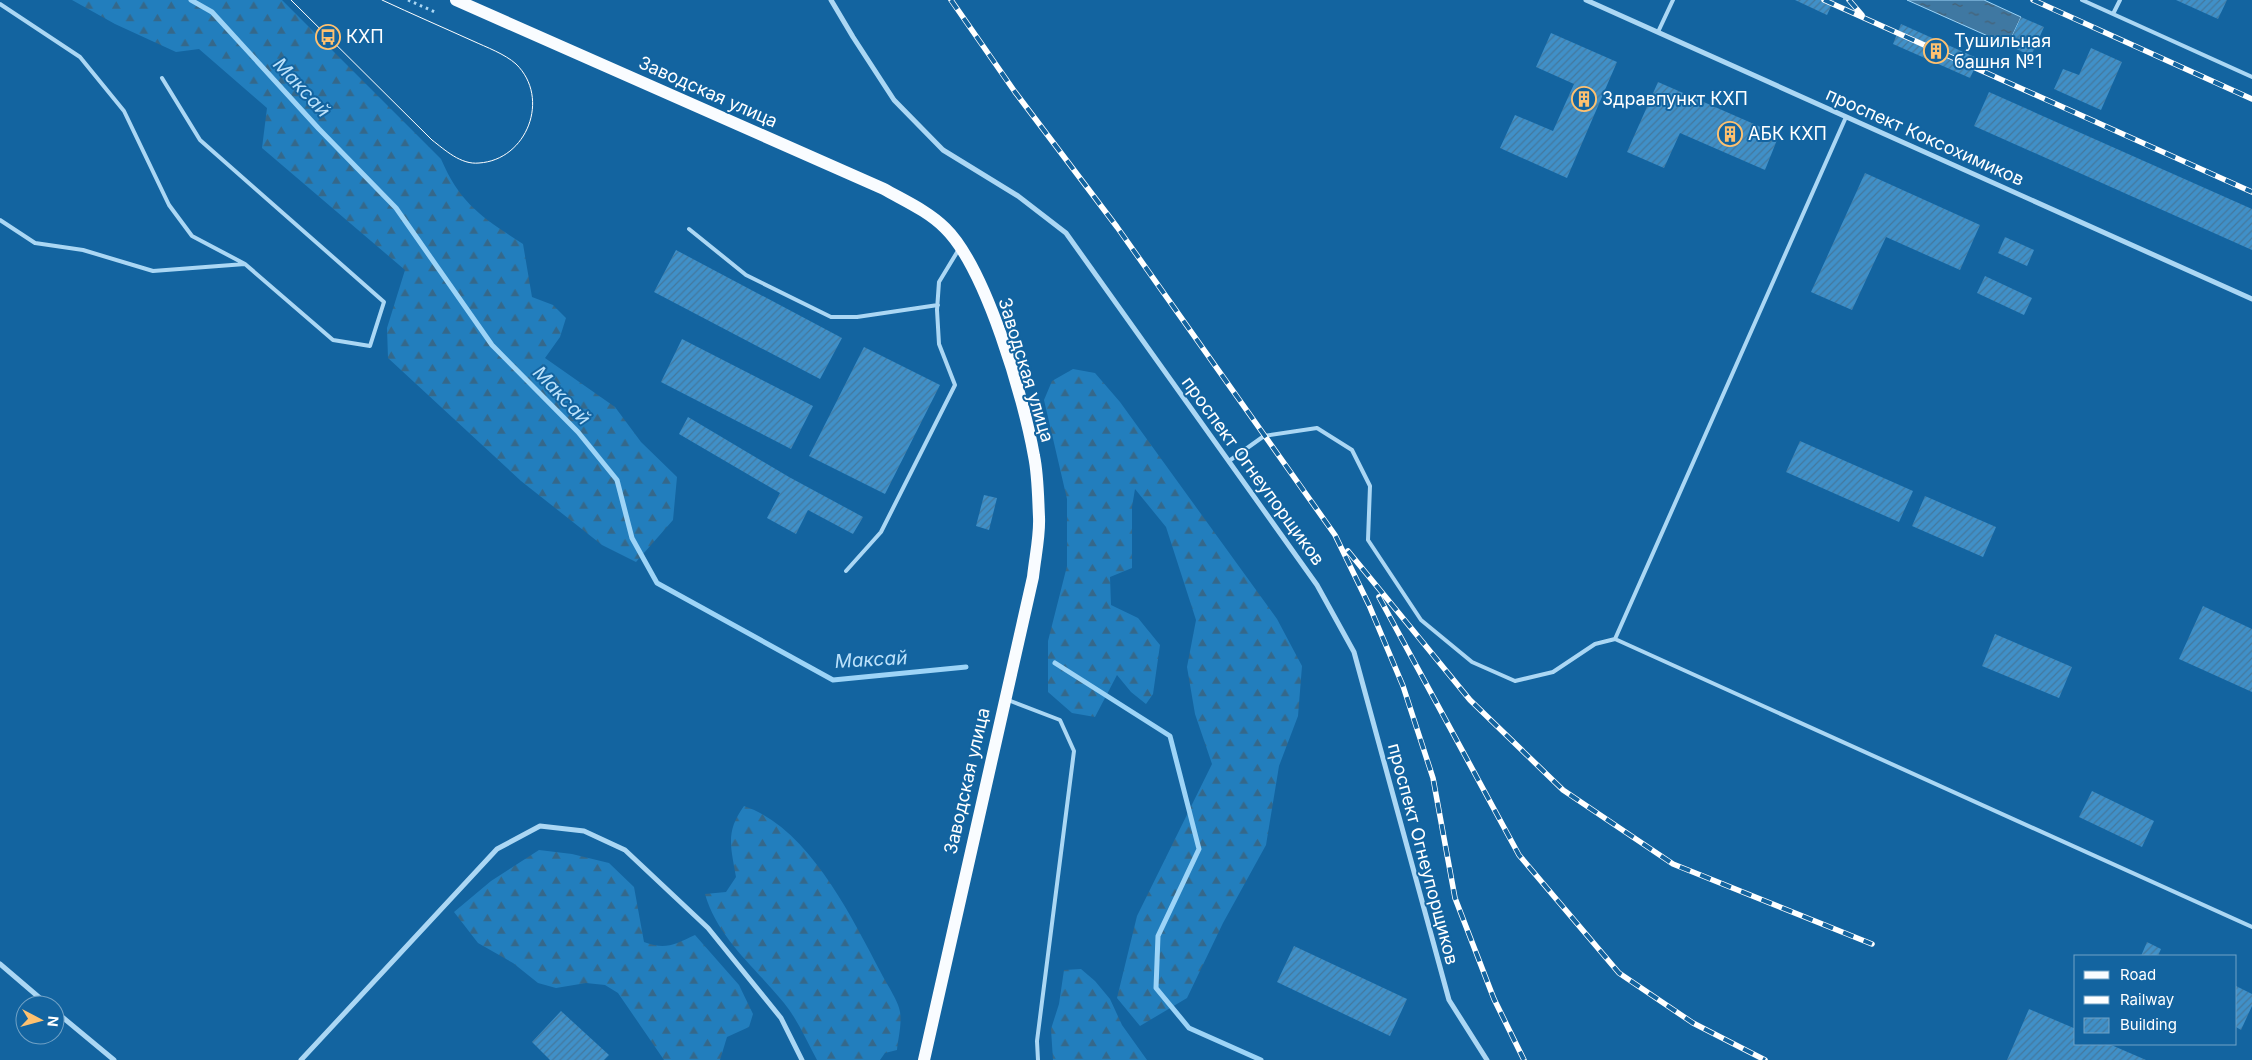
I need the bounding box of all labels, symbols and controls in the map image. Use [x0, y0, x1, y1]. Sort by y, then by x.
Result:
bus stop icon: КХП [315, 24, 341, 50]
place label: КХП [346, 26, 384, 47]
place label: Тушильная башня №1 [1954, 30, 2051, 72]
building icon: Тушильная башня №1 [1923, 38, 1949, 64]
street label: Заводская улица [635, 51, 781, 132]
water label: Максай [268, 53, 335, 122]
street label: проспект Коксохимиков [1823, 83, 2027, 190]
building icon: Здравпункт КХП [1571, 86, 1597, 112]
place label: Здравпункт КХП [1602, 88, 1748, 109]
building icon: АБК КХП [1717, 121, 1743, 147]
place label: АБК КХП [1748, 123, 1827, 144]
street label: Заводская улица [995, 295, 1058, 445]
water label: Максай [528, 361, 595, 429]
street label: проспект Огнеупорщиков [1178, 372, 1329, 569]
water label: Максай [834, 646, 908, 673]
street label: Заводская улица [939, 706, 994, 856]
street label: проспект Огнеупорщиков [1384, 741, 1463, 967]
legend [2074, 955, 2237, 1045]
text: Road [2120, 965, 2156, 984]
text: Railway [2120, 990, 2175, 1009]
north arrow [15, 995, 65, 1045]
text: N [44, 1015, 62, 1028]
text: Building [2120, 1015, 2177, 1034]

